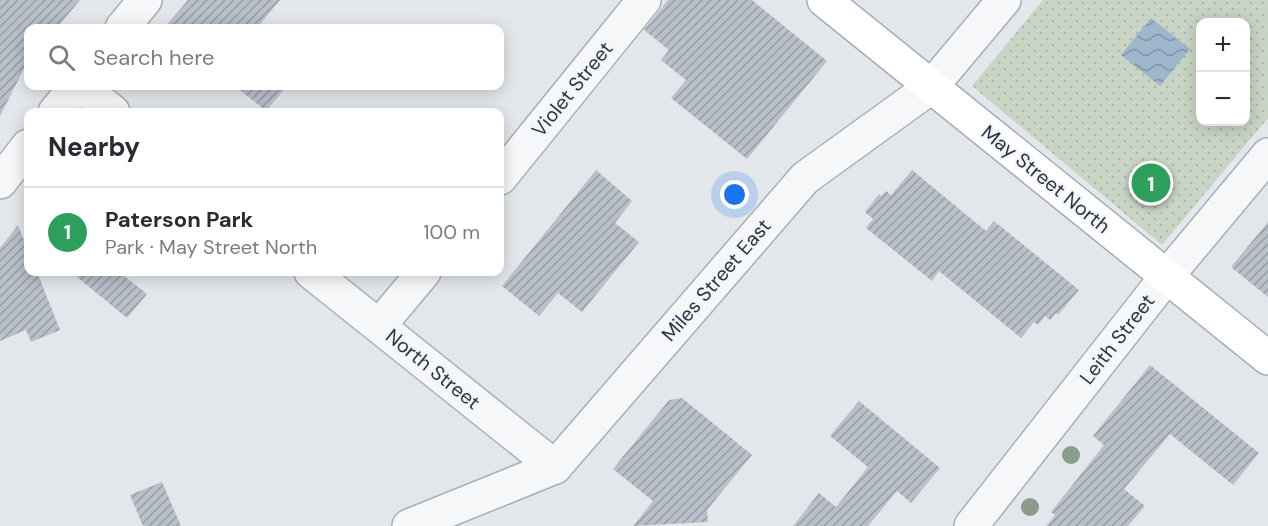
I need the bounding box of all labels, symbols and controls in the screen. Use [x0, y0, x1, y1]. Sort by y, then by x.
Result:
map controls [1196, 18, 1250, 126]
button: + [1196, 18, 1250, 72]
search box [24, 24, 504, 90]
street label: Violet Street [526, 36, 618, 142]
icon: search [45, 41, 78, 74]
text: Search here [93, 43, 214, 72]
button: − [1196, 72, 1250, 126]
street label: May Street North [976, 119, 1116, 239]
text: Nearby [48, 130, 140, 164]
pin: 1 [1132, 160, 1170, 206]
your location [720, 180, 749, 209]
text: Paterson Park [105, 205, 253, 234]
street label: Miles Street East [656, 213, 777, 347]
text: 1 [64, 219, 71, 245]
text: 100 m [423, 219, 480, 245]
text: Park · May Street North [105, 234, 317, 260]
street label: Leith Street [1074, 288, 1160, 389]
street label: North Street [380, 323, 486, 415]

